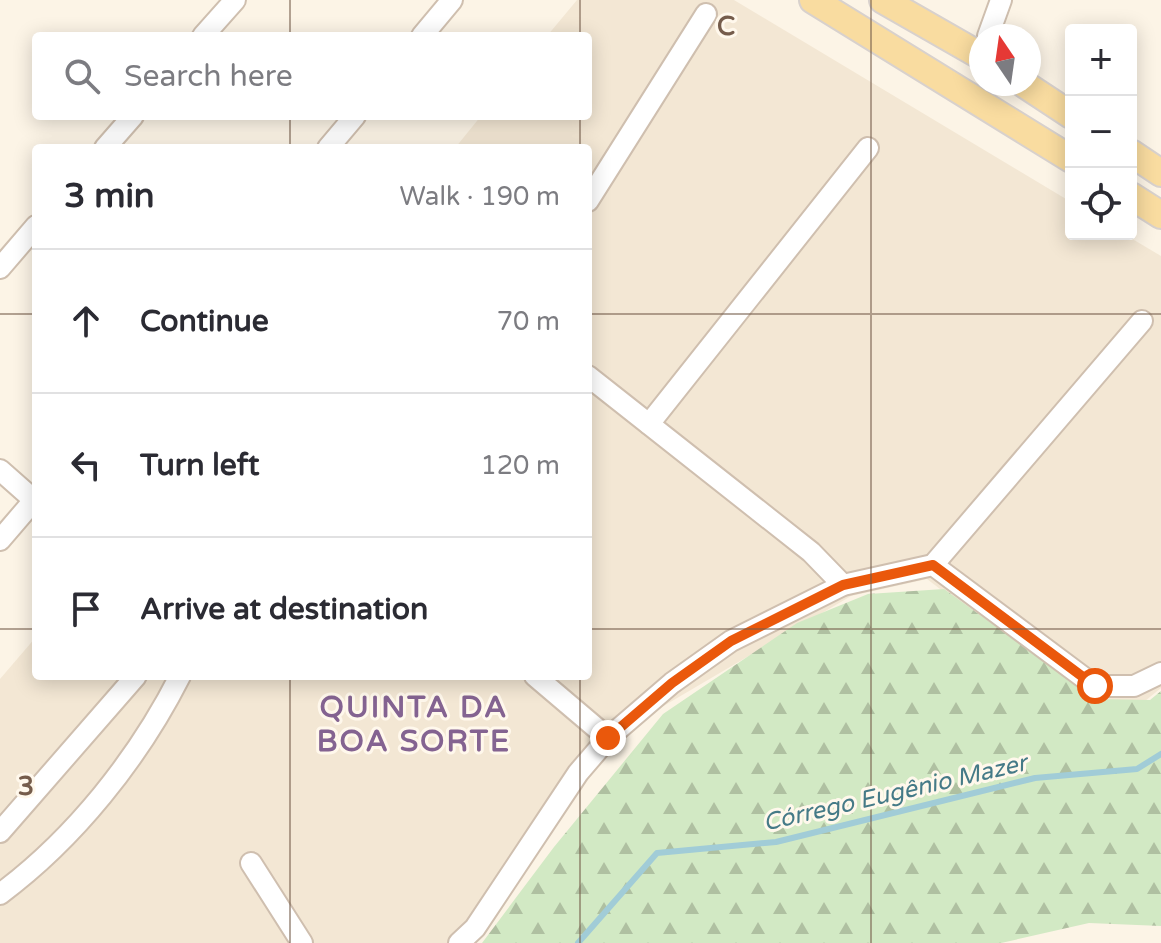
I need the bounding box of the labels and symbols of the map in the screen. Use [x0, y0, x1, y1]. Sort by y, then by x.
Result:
text: C [717, 11, 735, 42]
north arrow [969, 24, 1041, 96]
route start [1077, 668, 1113, 704]
district label: QUINTA DA BOA SORTE [317, 689, 511, 760]
route end [590, 720, 626, 756]
water label: Córrego Eugênio Mazer [760, 748, 1032, 837]
text: 3 [18, 771, 34, 802]

